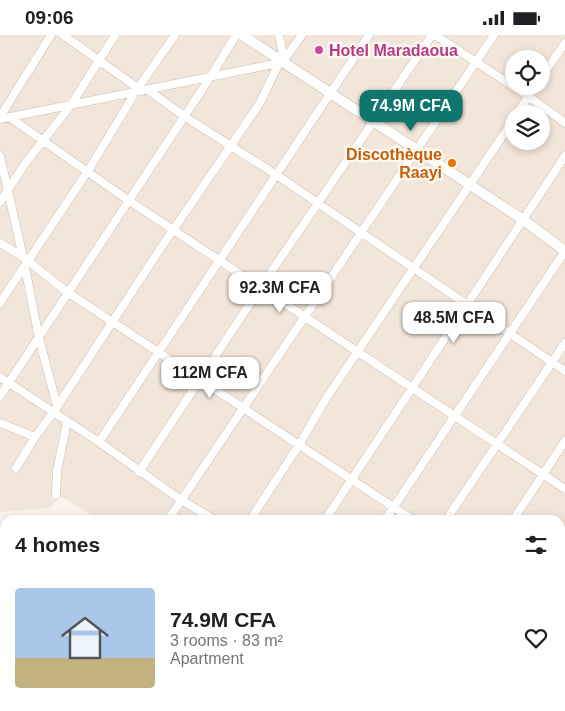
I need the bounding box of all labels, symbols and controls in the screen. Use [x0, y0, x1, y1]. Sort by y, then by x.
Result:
text: 09:06 [25, 7, 74, 28]
place label: Hotel Maradaoua [329, 42, 458, 59]
marker: Hotel Maradaoua [313, 44, 325, 56]
map controls [505, 50, 550, 150]
button: locate [505, 50, 550, 95]
pin: 74.9M CFA [354, 89, 468, 132]
text: 74.9M CFA [371, 97, 451, 114]
button: layers [505, 105, 550, 150]
place label: Discothèque Raayi [346, 146, 442, 181]
marker: Discothèque Raayi [446, 157, 458, 169]
pin: 92.3M CFA [223, 271, 337, 314]
text: 92.3M CFA [240, 279, 320, 296]
pin: 48.5M CFA [397, 301, 511, 344]
text: 48.5M CFA [414, 309, 494, 326]
pin: 112M CFA [158, 357, 262, 399]
text: 112M CFA [172, 364, 248, 381]
icon: filters [522, 531, 550, 559]
text: 4 homes [15, 533, 100, 556]
icon: home [55, 608, 115, 668]
text: 74.9M CFA [170, 608, 276, 631]
icon: heart [522, 624, 550, 652]
text: 3 rooms · 83 m² [170, 632, 283, 649]
text: Apartment [170, 650, 244, 667]

